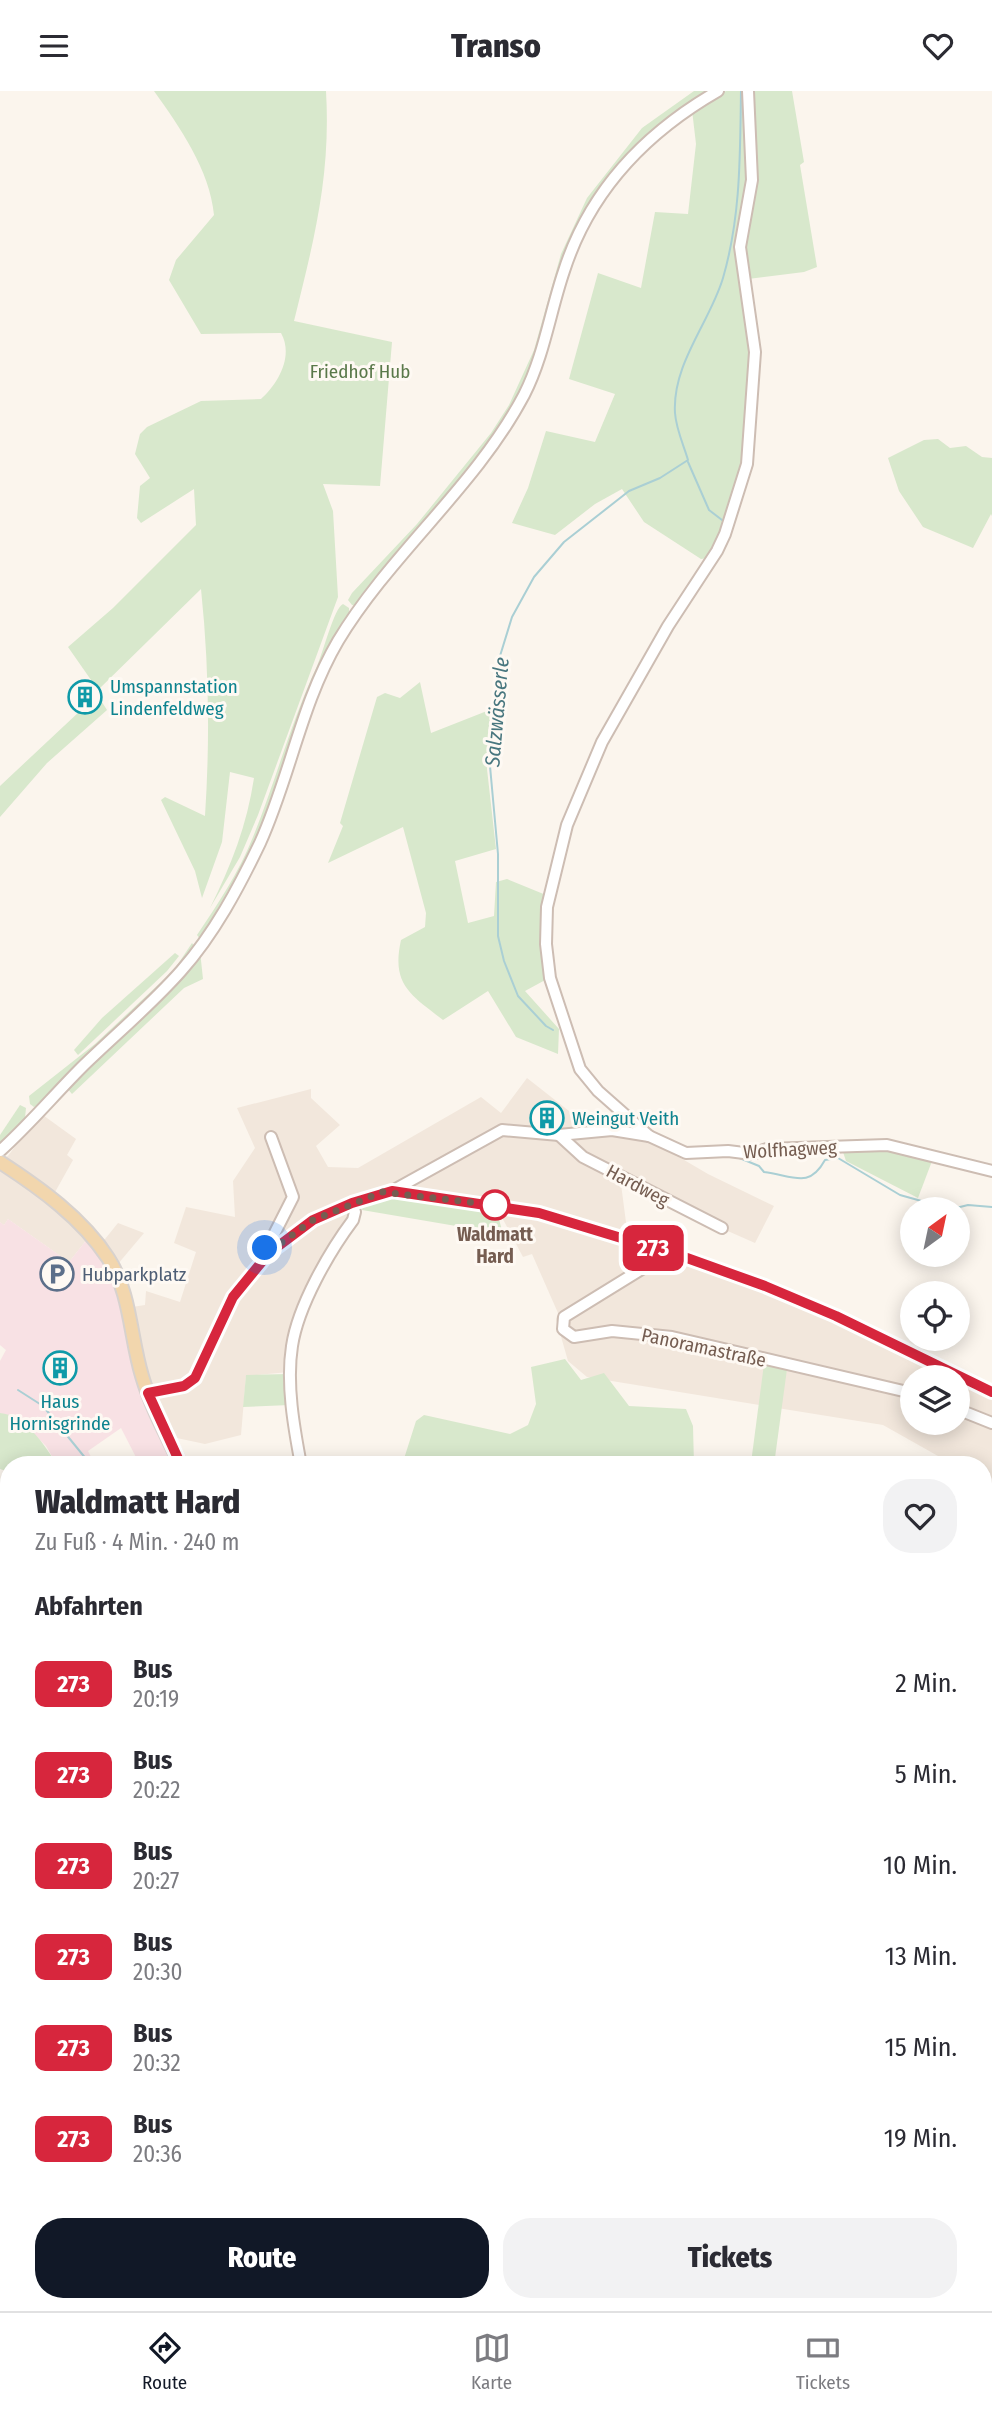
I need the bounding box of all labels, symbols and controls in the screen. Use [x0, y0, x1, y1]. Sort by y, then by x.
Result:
icon: menu [35, 27, 73, 65]
text: Transo [451, 27, 541, 65]
icon: heart [919, 27, 957, 65]
park label: Friedhof Hub [310, 360, 410, 383]
water label: Salzwässerle [479, 656, 515, 769]
place label: Umspannstation Lindenfeldweg [110, 675, 238, 720]
building icon: Umspannstation Lindenfeldweg [66, 678, 104, 716]
building icon: Weingut Veith [528, 1099, 566, 1137]
place label: Weingut Veith [572, 1107, 679, 1130]
street label: Wolfhagweg [743, 1136, 837, 1163]
street label: Hardweg [602, 1159, 673, 1212]
marker: Waldmatt Hard [480, 1190, 510, 1220]
north arrow [900, 1197, 970, 1267]
map controls [900, 1197, 970, 1435]
place label: Waldmatt Hard [457, 1223, 533, 1268]
line badge: 273 [613, 1225, 693, 1271]
your location [247, 1230, 282, 1265]
text: 273 [637, 1234, 669, 1262]
parking icon: Hubparkplatz [38, 1255, 76, 1293]
place label: Hubparkplatz [82, 1263, 187, 1286]
button: locate [900, 1281, 970, 1351]
street label: Panoramastraße [640, 1323, 768, 1372]
building icon: Haus Hornisgrinde [41, 1349, 79, 1387]
button: layers [900, 1365, 970, 1435]
place label: Haus Hornisgrinde [10, 1390, 111, 1435]
button: heart [883, 1479, 957, 1553]
text: Waldmatt Hard [35, 1482, 240, 1522]
text: Zu Fuß · 4 Min. · 240 m [35, 1528, 239, 1556]
text: Abfahrten [35, 1591, 143, 1622]
text: Bus [133, 1654, 172, 1685]
text: 2 Min. [895, 1668, 957, 1699]
text: 273 [57, 1670, 90, 1698]
text: 20:19 [133, 1685, 179, 1713]
text: Bus [133, 1745, 172, 1776]
text: 5 Min. [895, 1759, 957, 1790]
text: 273 [57, 1761, 90, 1789]
text: 20:22 [133, 1776, 180, 1804]
text: Bus [133, 1836, 172, 1867]
text: 10 Min. [883, 1850, 957, 1881]
text: 273 [57, 1852, 90, 1880]
text: 20:27 [133, 1867, 179, 1895]
text: Bus [133, 1927, 172, 1958]
text: 13 Min. [885, 1941, 957, 1972]
text: 273 [57, 1943, 90, 1971]
text: 20:30 [133, 1958, 183, 1986]
text: Bus [133, 2018, 172, 2049]
text: 15 Min. [885, 2032, 957, 2063]
text: 273 [57, 2034, 90, 2062]
text: 20:32 [133, 2049, 181, 2077]
text: Bus [133, 2109, 172, 2140]
text: 19 Min. [884, 2123, 957, 2154]
text: 273 [57, 2125, 90, 2153]
text: 20:36 [133, 2140, 182, 2168]
button: Route [35, 2218, 489, 2298]
button: Tickets [503, 2218, 957, 2298]
tab: Route [142, 2329, 187, 2394]
tab: Karte [471, 2329, 512, 2394]
tab: Tickets [796, 2329, 850, 2394]

